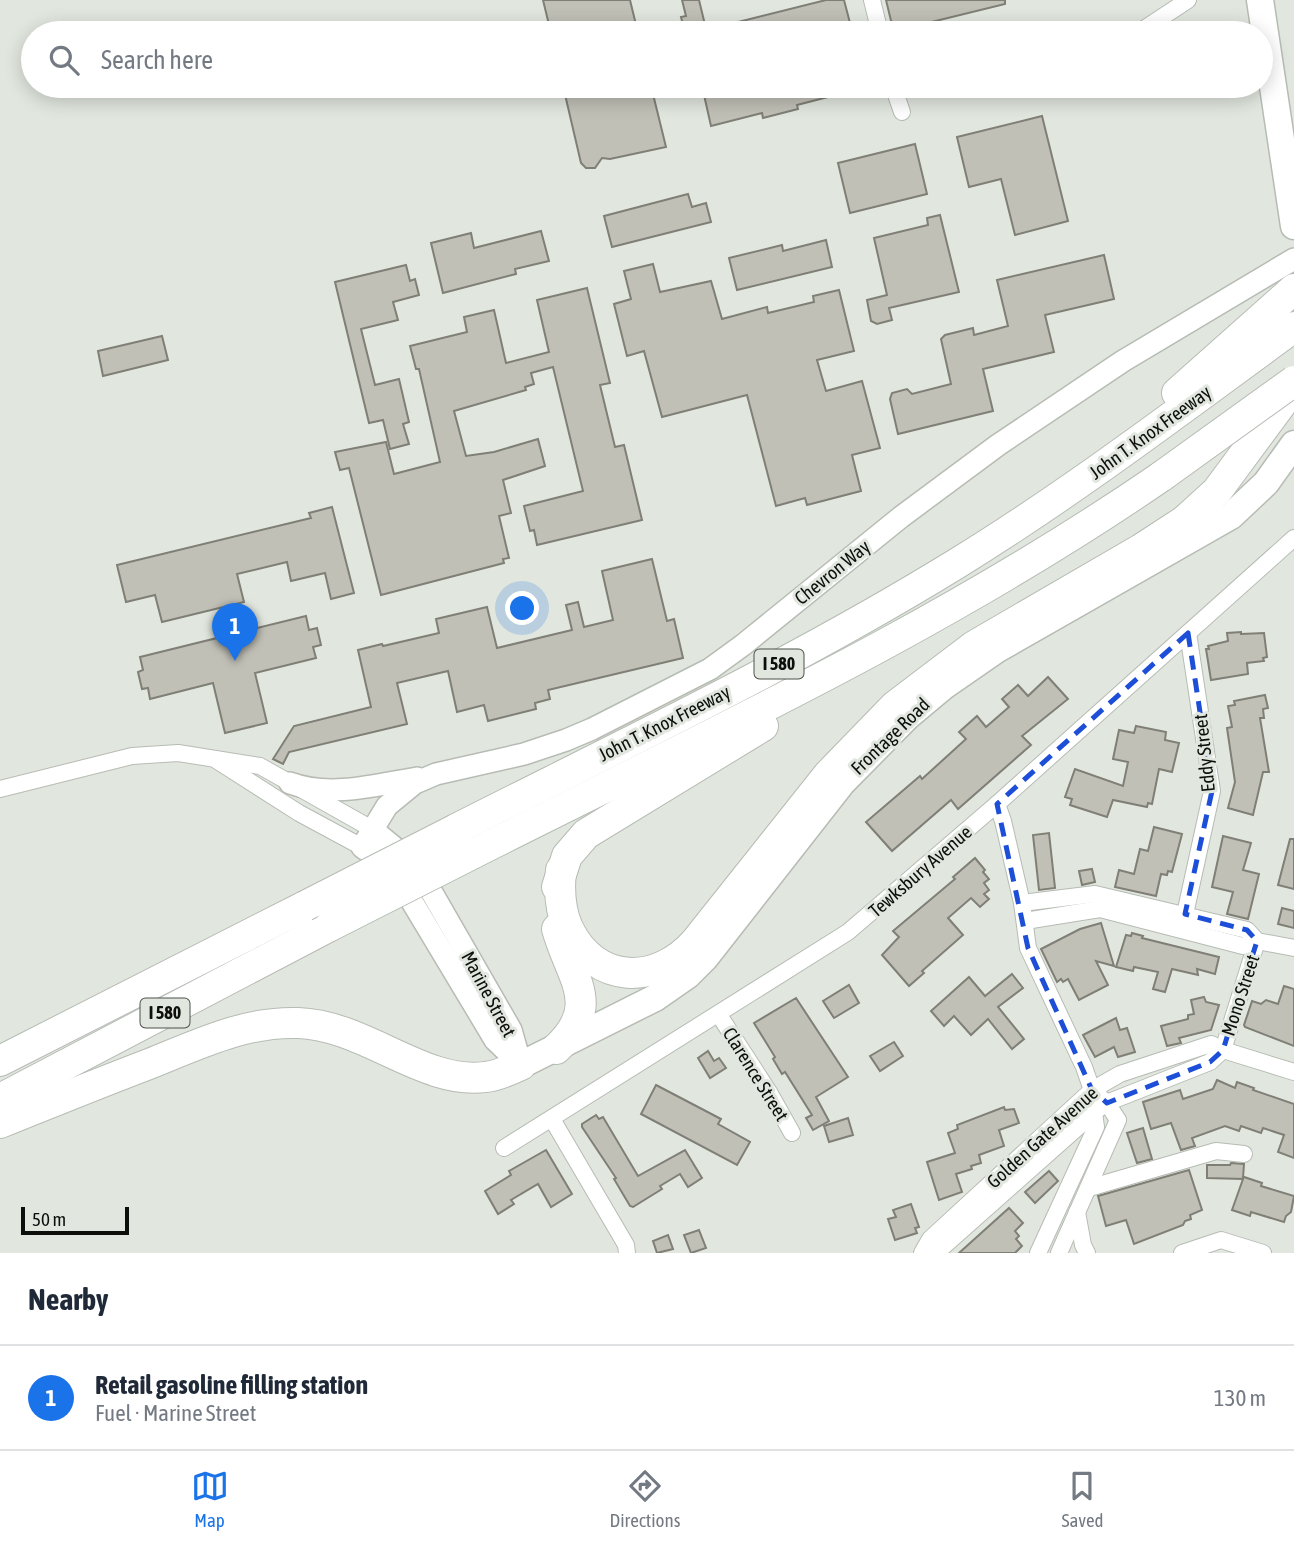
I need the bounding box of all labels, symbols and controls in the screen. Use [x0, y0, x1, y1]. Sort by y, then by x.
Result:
search box [21, 21, 1273, 98]
icon: search [45, 41, 83, 79]
text: Search here [101, 45, 213, 75]
street label: John T. Knox Freeway [1085, 380, 1215, 483]
street label: Chevron Way [790, 535, 874, 609]
your location [505, 591, 539, 625]
pin: 1 [212, 603, 258, 661]
road number: I 580 [754, 650, 804, 678]
street label: John T. Knox Freeway [595, 680, 734, 766]
street label: Frontage Road [846, 693, 934, 779]
street label: Eddy Street [1189, 713, 1219, 793]
street label: Tewksbury Avenue [864, 820, 976, 922]
street label: Marine Street [457, 947, 521, 1041]
street label: Mono Street [1217, 952, 1263, 1038]
road number: I 580 [140, 998, 190, 1028]
street label: Clarence Street [719, 1023, 793, 1125]
street label: Golden Gate Avenue [982, 1082, 1102, 1192]
scale bar [21, 1204, 130, 1236]
text: 50 m [32, 1208, 66, 1230]
text: Nearby [28, 1282, 108, 1316]
text: Retail gasoline filling station [95, 1370, 368, 1400]
text: 1 [46, 1385, 56, 1411]
text: 130 m [1214, 1385, 1266, 1411]
text: Fuel · Marine Street [95, 1400, 256, 1426]
tab: Map [191, 1467, 229, 1531]
tab: Directions [610, 1467, 680, 1531]
tab: Saved [1061, 1467, 1103, 1531]

